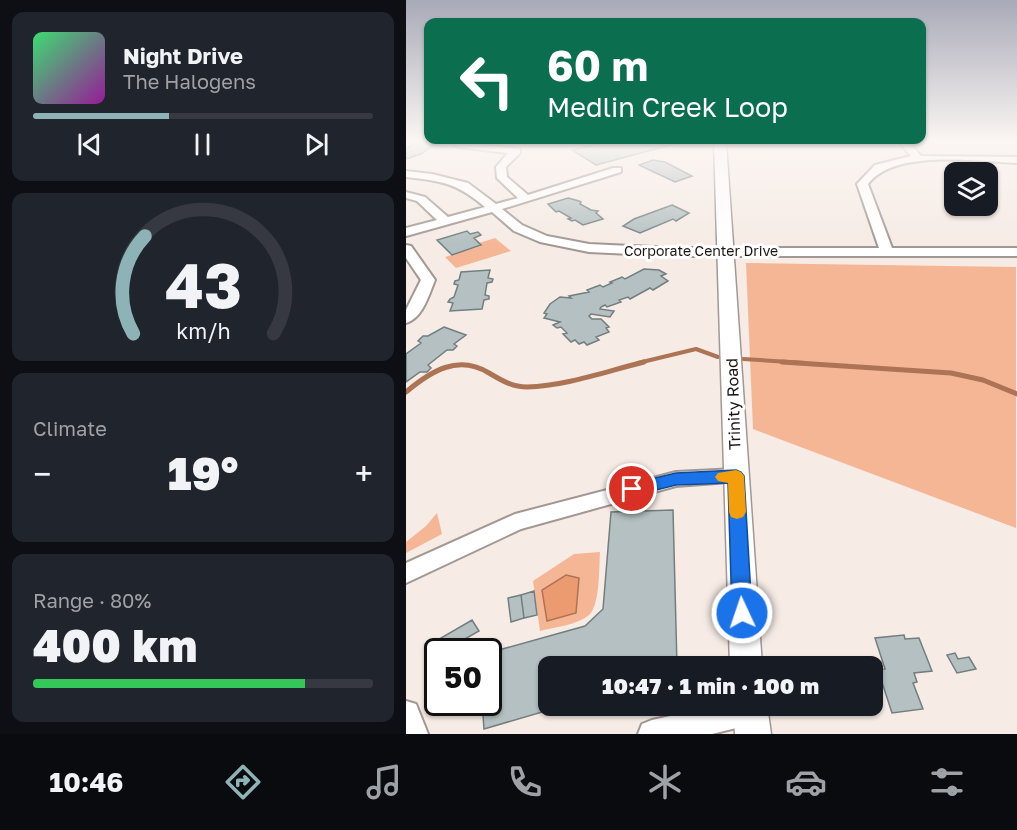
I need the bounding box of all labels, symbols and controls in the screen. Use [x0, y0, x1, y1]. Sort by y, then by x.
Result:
text: 60 m [547, 40, 648, 90]
text: Night Drive [123, 42, 243, 69]
icon: left [448, 42, 526, 120]
text: The Halogens [123, 69, 256, 93]
text: Medlin Creek Loop [547, 91, 788, 123]
icon: previous [73, 128, 106, 161]
icon: pause [186, 128, 219, 161]
icon: next [300, 128, 333, 161]
map controls [944, 162, 998, 216]
button: layers [944, 162, 998, 216]
street label: Corporate Center Drive [624, 242, 778, 259]
text: 43 [164, 247, 242, 322]
text: km/h [176, 318, 230, 344]
street label: Trinity Road [721, 358, 745, 450]
text: Climate [33, 416, 107, 440]
text: 19° [168, 446, 238, 500]
text: − [33, 454, 51, 493]
text: + [355, 454, 373, 493]
pin [606, 463, 657, 514]
icon: arrive [615, 472, 648, 505]
position arrow [710, 581, 774, 645]
text: Range · 80% [33, 588, 151, 612]
text: 400 km [33, 618, 197, 672]
speed limit sign: 50 [424, 638, 502, 716]
text: 10:47 · 1 min · 100 m [602, 672, 819, 699]
icon: directions [222, 761, 264, 803]
icon: music [363, 761, 405, 803]
icon: phone [504, 761, 546, 803]
icon: climate [644, 761, 686, 803]
icon: car [785, 761, 827, 803]
icon: filters [926, 761, 968, 803]
text: 10:46 [49, 766, 123, 798]

